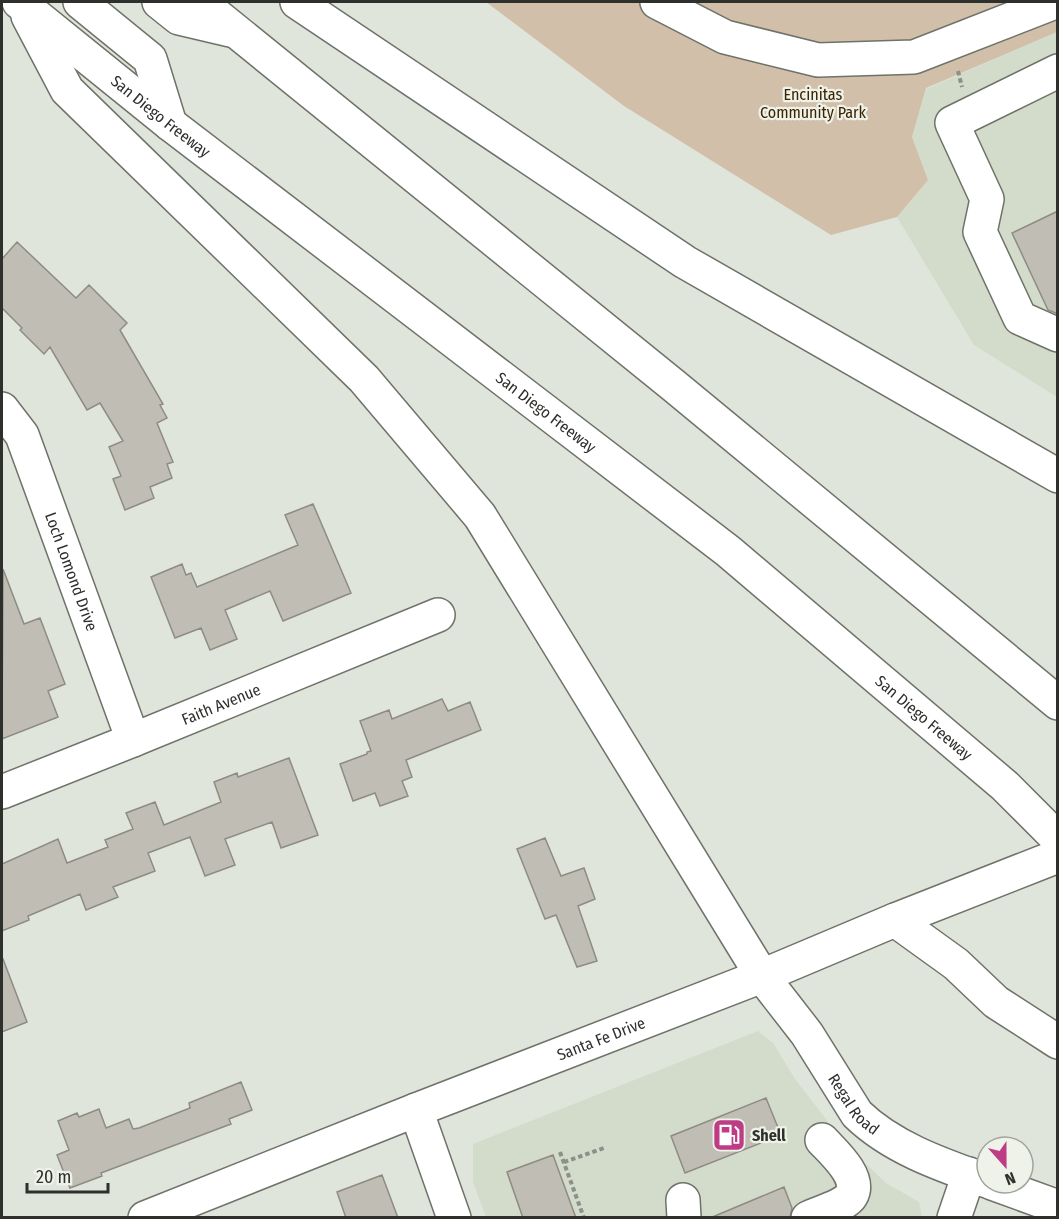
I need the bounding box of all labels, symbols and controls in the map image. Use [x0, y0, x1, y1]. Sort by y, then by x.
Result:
street label: San Diego Freeway [107, 71, 215, 162]
park label: Encinitas Community Park [760, 85, 867, 122]
street label: San Diego Freeway [492, 368, 601, 457]
street label: Loch Lomond Drive [41, 510, 102, 633]
street label: San Diego Freeway [872, 671, 977, 764]
street label: Faith Avenue [179, 679, 263, 729]
street label: Santa Fe Drive [554, 1013, 648, 1064]
street label: Regal Road [825, 1070, 883, 1139]
fuel station icon: Shell [711, 1117, 747, 1153]
place label: Shell [752, 1126, 786, 1145]
north arrow [975, 1135, 1035, 1195]
scale bar [27, 1156, 108, 1194]
text: 20 m [36, 1166, 71, 1188]
text: N [1002, 1168, 1018, 1189]

